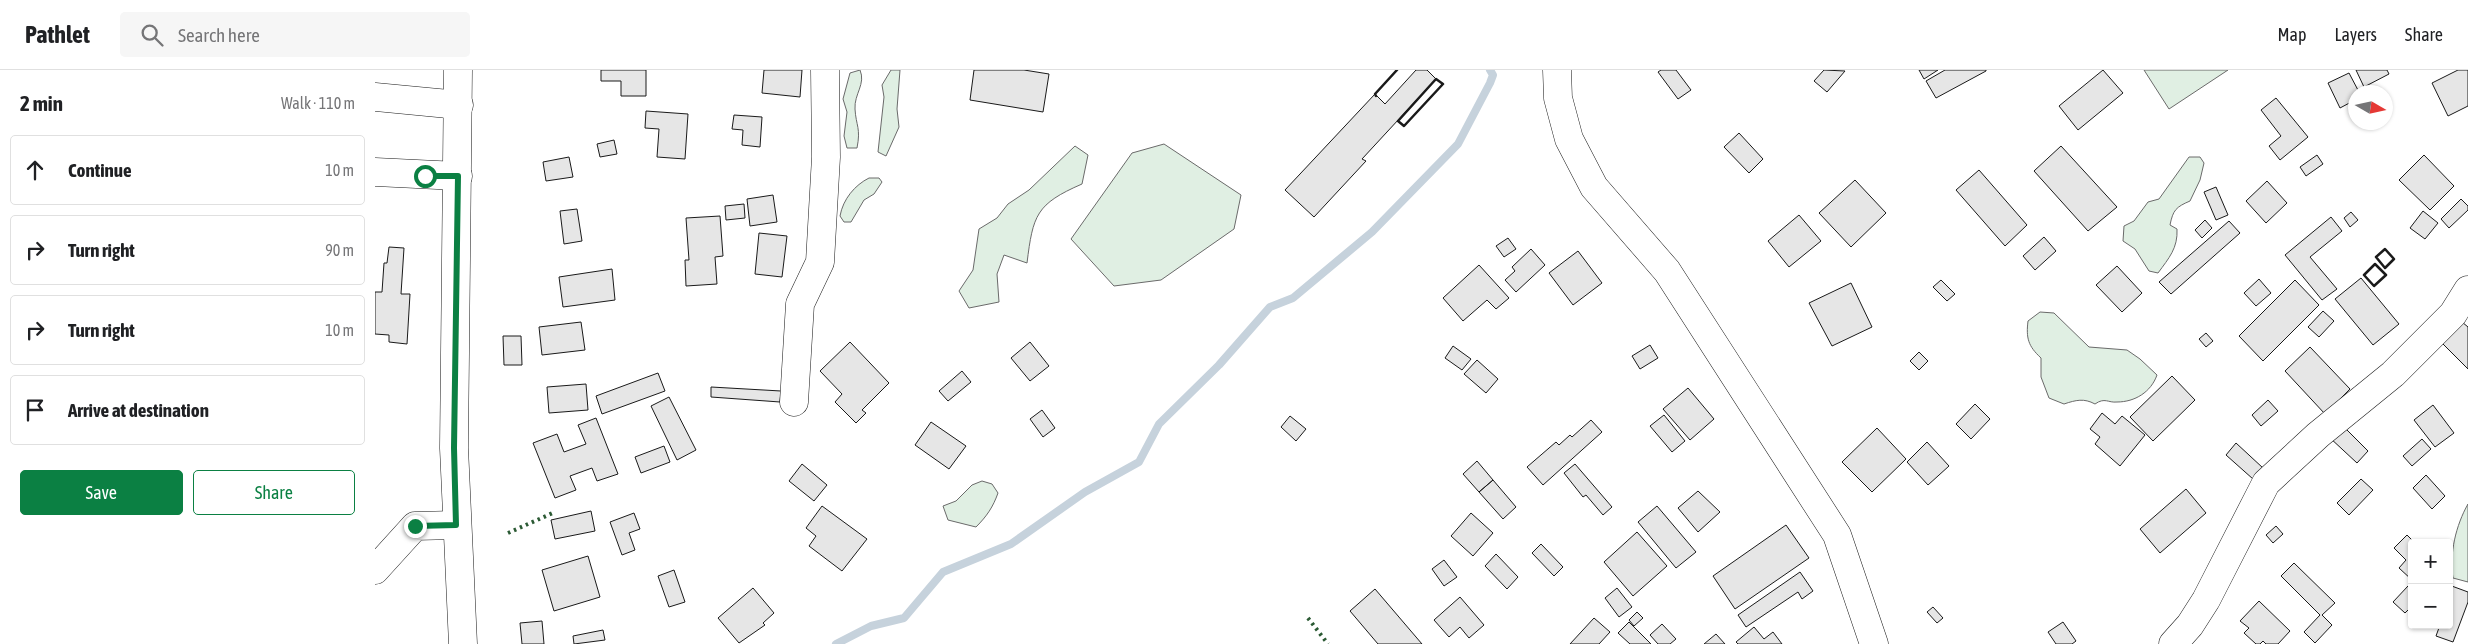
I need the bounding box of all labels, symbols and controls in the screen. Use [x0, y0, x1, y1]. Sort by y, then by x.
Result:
search box [120, 12, 470, 57]
text: Pathlet [25, 21, 90, 48]
icon: search [138, 21, 166, 49]
text: Search here [178, 24, 260, 46]
text: Map [2277, 24, 2306, 45]
text: Layers [2334, 24, 2377, 45]
text: Share [2405, 24, 2443, 45]
north arrow [2348, 85, 2393, 130]
text: 2 min [20, 91, 63, 115]
text: Walk · 110 m [281, 94, 355, 112]
icon: ahead [21, 156, 49, 184]
text: Continue [68, 159, 132, 181]
text: 10 m [325, 161, 354, 179]
route start [414, 165, 437, 188]
icon: right [21, 236, 49, 264]
text: Turn right [68, 239, 135, 261]
text: 90 m [325, 241, 354, 259]
icon: right [21, 316, 49, 344]
text: Turn right [68, 319, 135, 341]
text: 10 m [325, 321, 354, 339]
icon: arrive [21, 396, 49, 424]
text: Arrive at destination [68, 399, 209, 421]
button: Save [20, 470, 183, 515]
button: Share [193, 470, 355, 515]
route end [404, 515, 427, 538]
map controls [2408, 539, 2453, 629]
button: + [2408, 539, 2453, 584]
button: − [2408, 584, 2453, 629]

